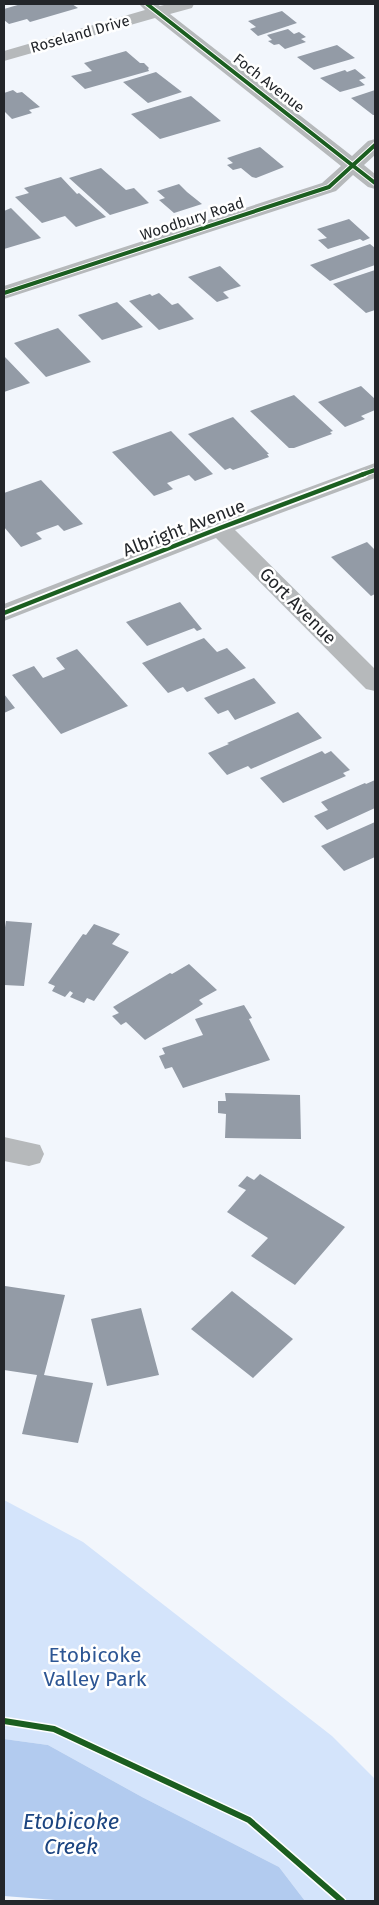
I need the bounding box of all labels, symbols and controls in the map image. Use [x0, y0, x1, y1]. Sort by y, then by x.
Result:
street label: Roseland Drive [28, 11, 132, 57]
street label: Foch Avenue [230, 50, 308, 116]
street label: Woodbury Road [138, 194, 246, 244]
street label: Albright Avenue [120, 495, 248, 561]
street label: Gort Avenue [255, 563, 341, 649]
park label: Etobicoke Valley Park [44, 1642, 147, 1692]
water label: Etobicoke Creek [23, 1808, 119, 1860]

